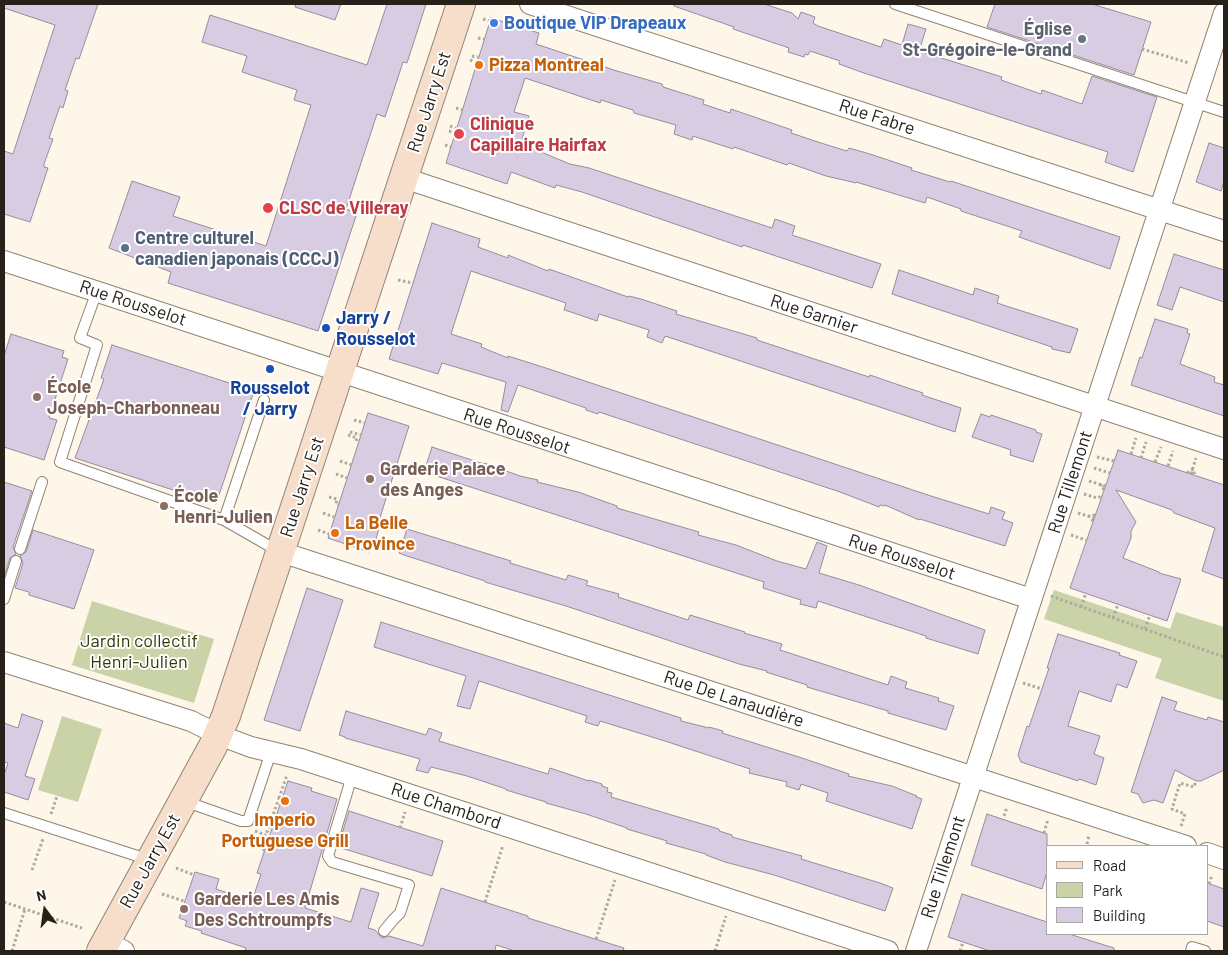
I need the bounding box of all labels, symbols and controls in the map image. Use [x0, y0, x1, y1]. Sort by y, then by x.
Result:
place label: Boutique VIP Drapeaux [504, 12, 686, 34]
marker: Boutique VIP Drapeaux [488, 17, 500, 29]
place label: Église St-Grégoire-le-Grand [902, 18, 1072, 60]
marker: Église St-Grégoire-le-Grand [1076, 33, 1088, 45]
street label: Rue Jarry Est [403, 49, 455, 155]
place label: Pizza Montreal [489, 54, 604, 76]
marker: Pizza Montreal [473, 59, 485, 71]
street label: Rue Fabre [836, 95, 918, 139]
place label: Clinique Capillaire Hairfax [470, 113, 607, 156]
marker: Clinique Capillaire Hairfax [452, 127, 466, 141]
place label: CLSC de Villeray [279, 197, 409, 219]
marker: CLSC de Villeray [261, 201, 275, 215]
place label: Centre culturel canadien japonais (CCCJ) [135, 227, 338, 270]
marker: Centre culturel canadien japonais (CCCJ) [119, 242, 131, 254]
street label: Rue Rousselot [77, 276, 189, 330]
street label: Rue Garnier [767, 290, 861, 338]
place label: Jarry / Rousselot [336, 307, 416, 350]
marker: Jarry / Rousselot [320, 322, 332, 334]
marker: Rousselot / Jarry [264, 363, 276, 375]
place label: École Joseph-Charbonneau [47, 376, 220, 418]
place label: Rousselot / Jarry [230, 377, 310, 419]
marker: École Joseph-Charbonneau [31, 391, 43, 403]
street label: Rue Rousselot [461, 404, 573, 458]
street label: Rue Tillemont [1043, 428, 1097, 536]
street label: Rue Jarry Est [276, 434, 328, 540]
place label: Garderie Palace des Anges [380, 458, 505, 500]
marker: Garderie Palace des Anges [364, 473, 376, 485]
place label: École Henri-Julien [174, 485, 273, 528]
marker: École Henri-Julien [158, 500, 170, 512]
place label: La Belle Province [345, 512, 415, 554]
marker: La Belle Province [329, 527, 341, 539]
street label: Rue Rousselot [846, 530, 958, 584]
park label: Jardin collectif Henri-Julien [80, 630, 198, 672]
street label: Rue De Lanaudière [661, 666, 807, 732]
street label: Rue Chambord [388, 778, 504, 834]
marker: Imperio Portuguese Grill [279, 795, 291, 807]
place label: Imperio Portuguese Grill [221, 809, 349, 852]
street label: Rue Jarry Est [115, 810, 185, 912]
street label: Rue Tillemont [916, 813, 970, 921]
legend [1046, 845, 1208, 935]
text: Road [1093, 856, 1126, 874]
text: Park [1093, 881, 1122, 899]
north arrow [20, 885, 70, 935]
text: N [35, 886, 48, 904]
place label: Garderie Les Amis Des Schtroumpfs [194, 888, 339, 931]
marker: Garderie Les Amis Des Schtroumpfs [178, 903, 190, 915]
text: Building [1093, 906, 1146, 924]

